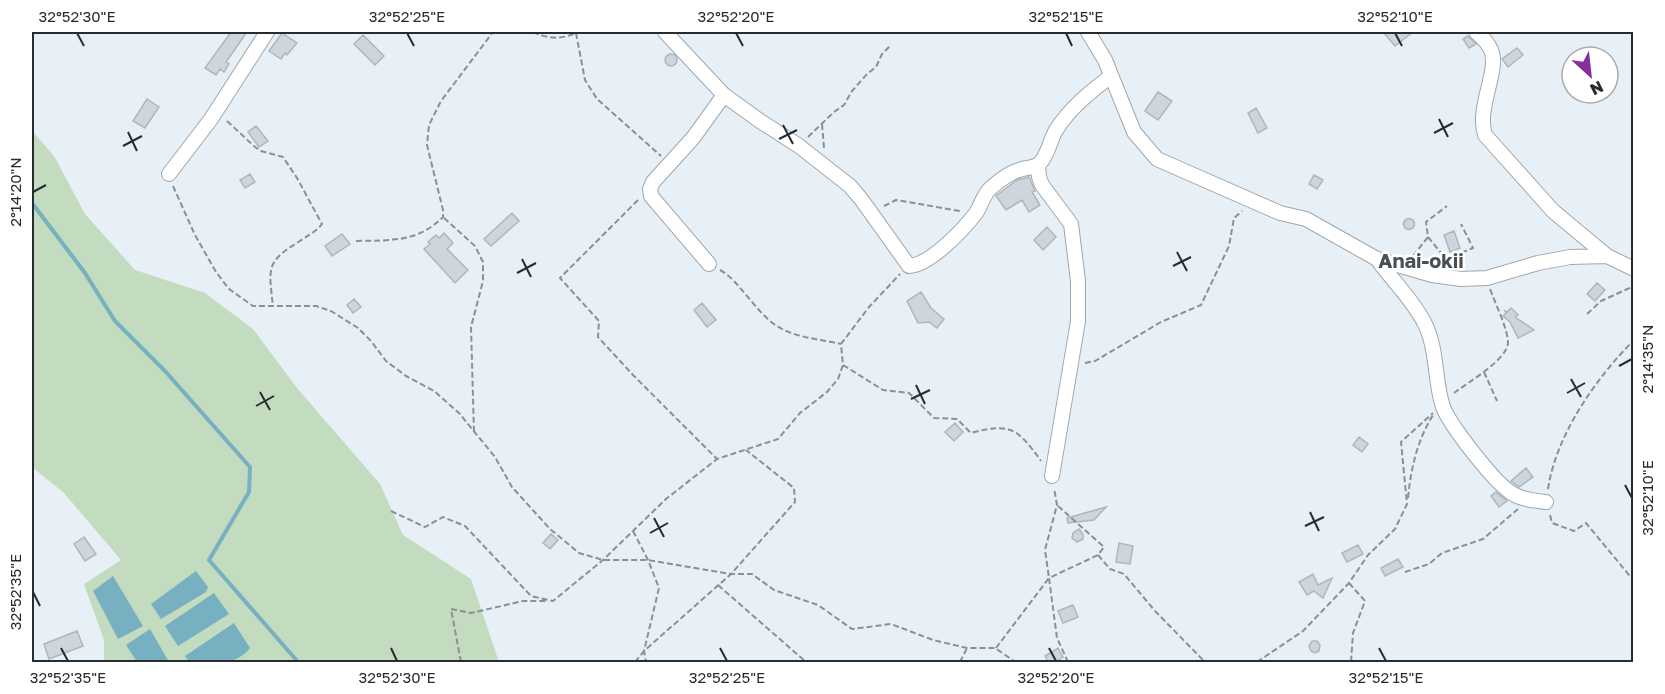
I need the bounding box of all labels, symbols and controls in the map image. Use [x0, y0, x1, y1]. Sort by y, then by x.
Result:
text: 32°52'30"E [38, 7, 116, 25]
text: 32°52'25"E [369, 7, 445, 25]
text: 32°52'20"E [697, 7, 775, 25]
text: 32°52'15"E [1028, 7, 1104, 25]
text: 32°52'10"E [1357, 7, 1433, 25]
north arrow [1560, 45, 1620, 105]
text: N [1587, 77, 1607, 100]
text: 2°14'20"N [6, 157, 24, 227]
district label: Anai-okii [1378, 248, 1464, 272]
text: 2°14'35"N [1638, 324, 1656, 394]
text: 32°52'10"E [1638, 460, 1656, 536]
text: 32°52'35"E [6, 554, 24, 630]
text: 32°52'35"E [30, 668, 106, 686]
text: 32°52'30"E [358, 668, 436, 686]
text: 32°52'25"E [689, 668, 765, 686]
text: 32°52'20"E [1017, 668, 1095, 686]
text: 32°52'15"E [1348, 668, 1424, 686]

